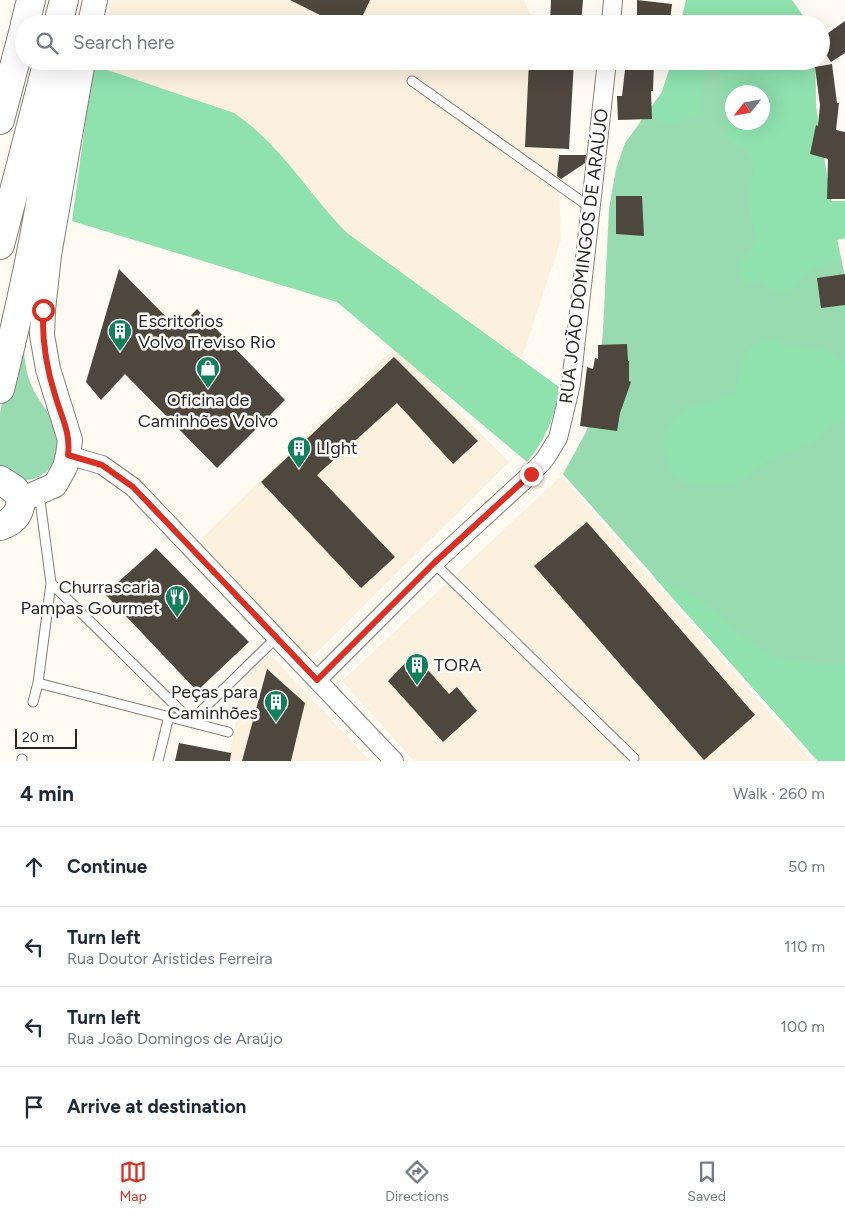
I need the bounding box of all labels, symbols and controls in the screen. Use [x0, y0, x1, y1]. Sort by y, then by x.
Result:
search box [15, 15, 830, 70]
icon: search [33, 29, 61, 57]
text: Search here [73, 31, 175, 54]
north arrow [725, 85, 770, 130]
street label: RUA JOÃO DOMINGOS DE ARAÚJO [555, 107, 613, 405]
route start [32, 299, 55, 322]
place label: Escritorios Volvo Treviso Rio [138, 310, 276, 353]
building icon: Escritorios Volvo Treviso Rio [107, 318, 133, 352]
shop icon: Oficina de Caminhões Volvo [195, 355, 221, 389]
place label: Oficina de Caminhões Volvo [138, 389, 278, 432]
building icon: LIght [286, 435, 312, 469]
place label: LIght [316, 437, 358, 459]
route end [520, 463, 543, 486]
place label: Churrascaria Pampas Gourmet [20, 576, 160, 619]
restaurant icon: Churrascaria Pampas Gourmet [164, 584, 190, 618]
building icon: TORA [404, 652, 430, 686]
place label: TORA [434, 654, 481, 676]
place label: Peças para Caminhões [168, 681, 258, 724]
building icon: Peças para Caminhões [263, 689, 289, 723]
scale bar [15, 726, 78, 749]
text: 20 m [22, 729, 54, 746]
text: 4 min [20, 781, 74, 806]
text: Walk · 260 m [733, 784, 825, 803]
icon: ahead [20, 853, 48, 881]
text: Continue [67, 855, 147, 878]
text: 50 m [788, 857, 825, 876]
text: Turn left [67, 926, 141, 949]
icon: left [20, 933, 48, 961]
text: 110 m [784, 937, 825, 956]
text: Rua Doutor Aristides Ferreira [67, 949, 273, 968]
text: Turn left [67, 1006, 141, 1029]
icon: left [20, 1013, 48, 1041]
text: 100 m [780, 1017, 825, 1036]
text: Rua João Domingos de Araújo [67, 1029, 283, 1048]
icon: arrive [20, 1093, 48, 1121]
text: Arrive at destination [67, 1095, 246, 1118]
tab: Map [119, 1158, 147, 1205]
tab: Directions [385, 1158, 449, 1205]
tab: Saved [687, 1158, 726, 1205]

